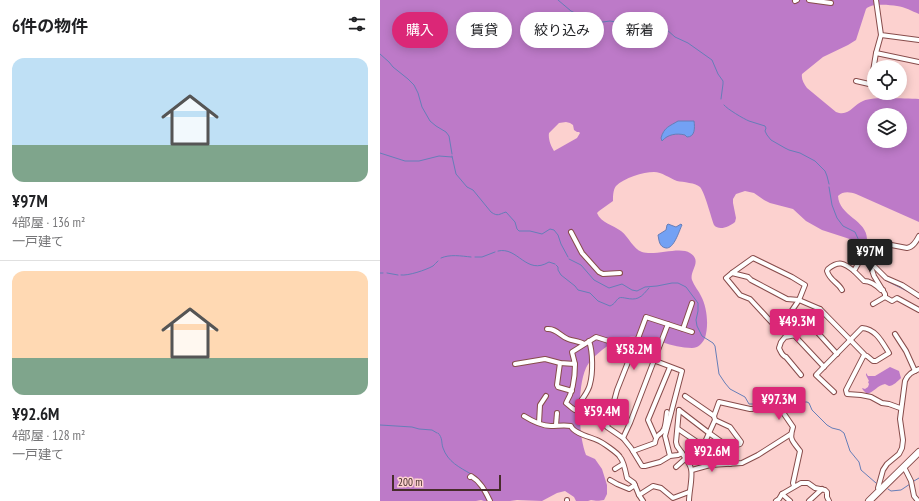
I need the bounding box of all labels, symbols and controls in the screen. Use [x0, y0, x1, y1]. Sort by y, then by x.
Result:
chip: 購入 [392, 12, 448, 48]
chip: 賃貸 [456, 12, 512, 48]
chip: 絞り込み [520, 12, 604, 48]
chip: 新着 [612, 12, 668, 48]
icon: filters [346, 13, 368, 35]
text: 6件の物件 [12, 15, 88, 37]
map controls [867, 60, 907, 148]
button: locate [867, 60, 907, 100]
icon: home [154, 84, 226, 156]
button: layers [867, 108, 907, 148]
text: ¥97M [12, 190, 48, 212]
text: 4部屋 · 136 m² [12, 214, 85, 231]
text: 一戸建て [12, 233, 64, 250]
pin: ¥97M [846, 239, 894, 273]
text: ¥97M [856, 243, 884, 260]
icon: home [154, 297, 226, 369]
pin: ¥49.3M [764, 309, 830, 343]
text: ¥49.3M [779, 313, 815, 330]
pin: ¥58.2M [601, 337, 667, 371]
text: ¥58.2M [616, 341, 652, 358]
pin: ¥97.3M [746, 387, 812, 421]
text: ¥97.3M [762, 391, 796, 408]
pin: ¥59.4M [569, 399, 635, 433]
text: ¥92.6M [12, 403, 59, 425]
text: ¥59.4M [584, 403, 620, 420]
text: 4部屋 · 128 m² [12, 427, 85, 444]
pin: ¥92.6M [679, 439, 745, 473]
text: ¥92.6M [694, 443, 730, 460]
text: 一戸建て [12, 446, 64, 463]
scale bar [392, 473, 501, 492]
text: 200 m [398, 475, 422, 489]

